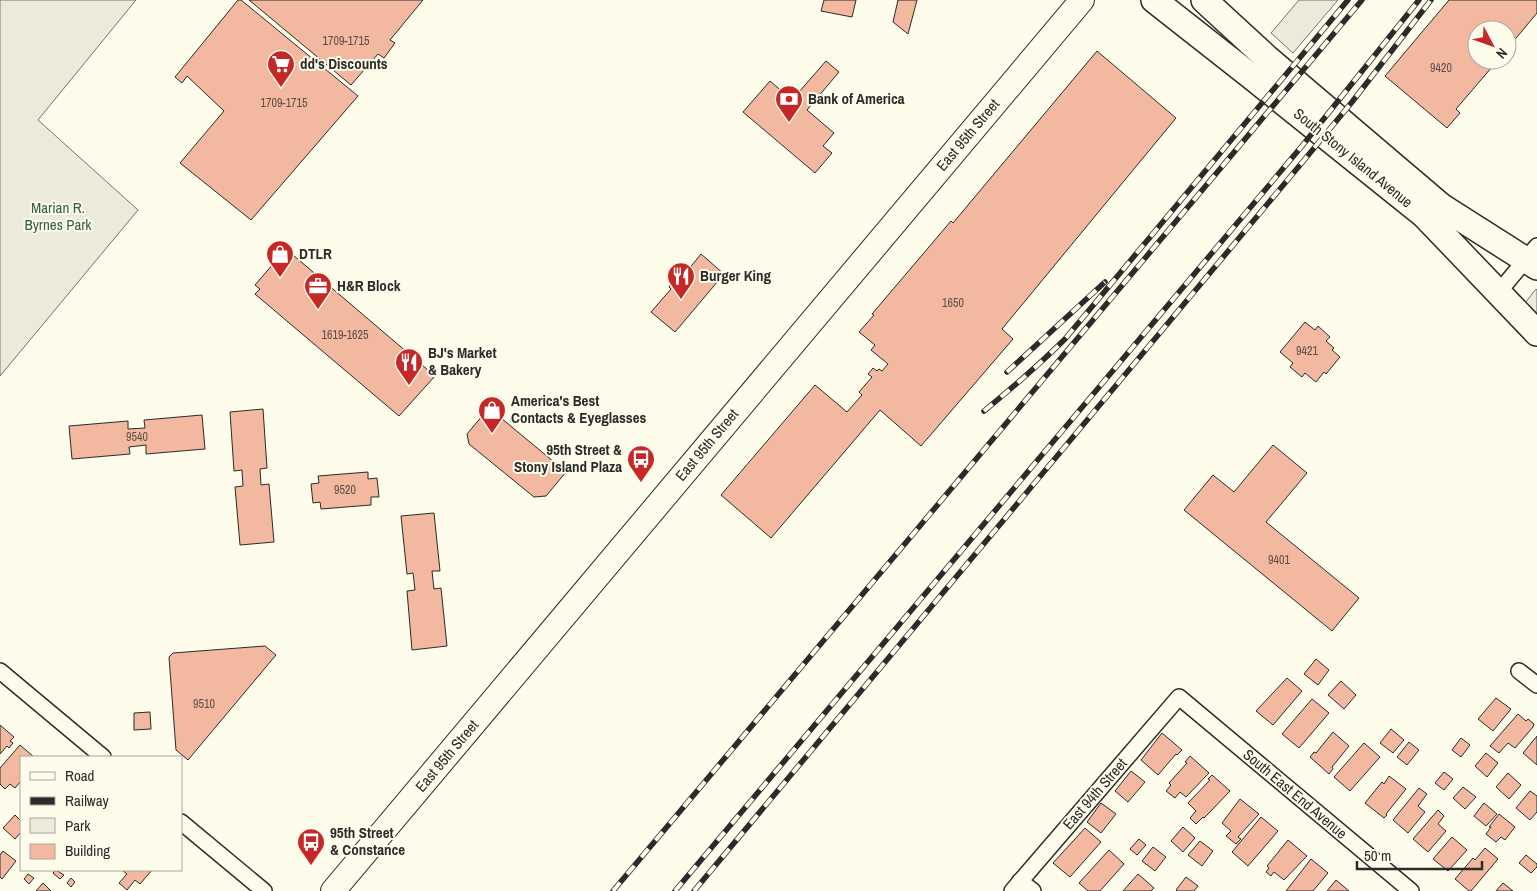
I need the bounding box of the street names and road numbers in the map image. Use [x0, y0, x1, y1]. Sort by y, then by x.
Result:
street label: East 95th Street [931, 94, 1004, 175]
street label: South Stony Island Avenue [1289, 103, 1417, 212]
street label: East 95th Street [670, 404, 743, 485]
street label: East 95th Street [410, 715, 483, 796]
street label: South East End Avenue [1239, 744, 1352, 843]
street label: East 94th Street [1058, 753, 1132, 834]

